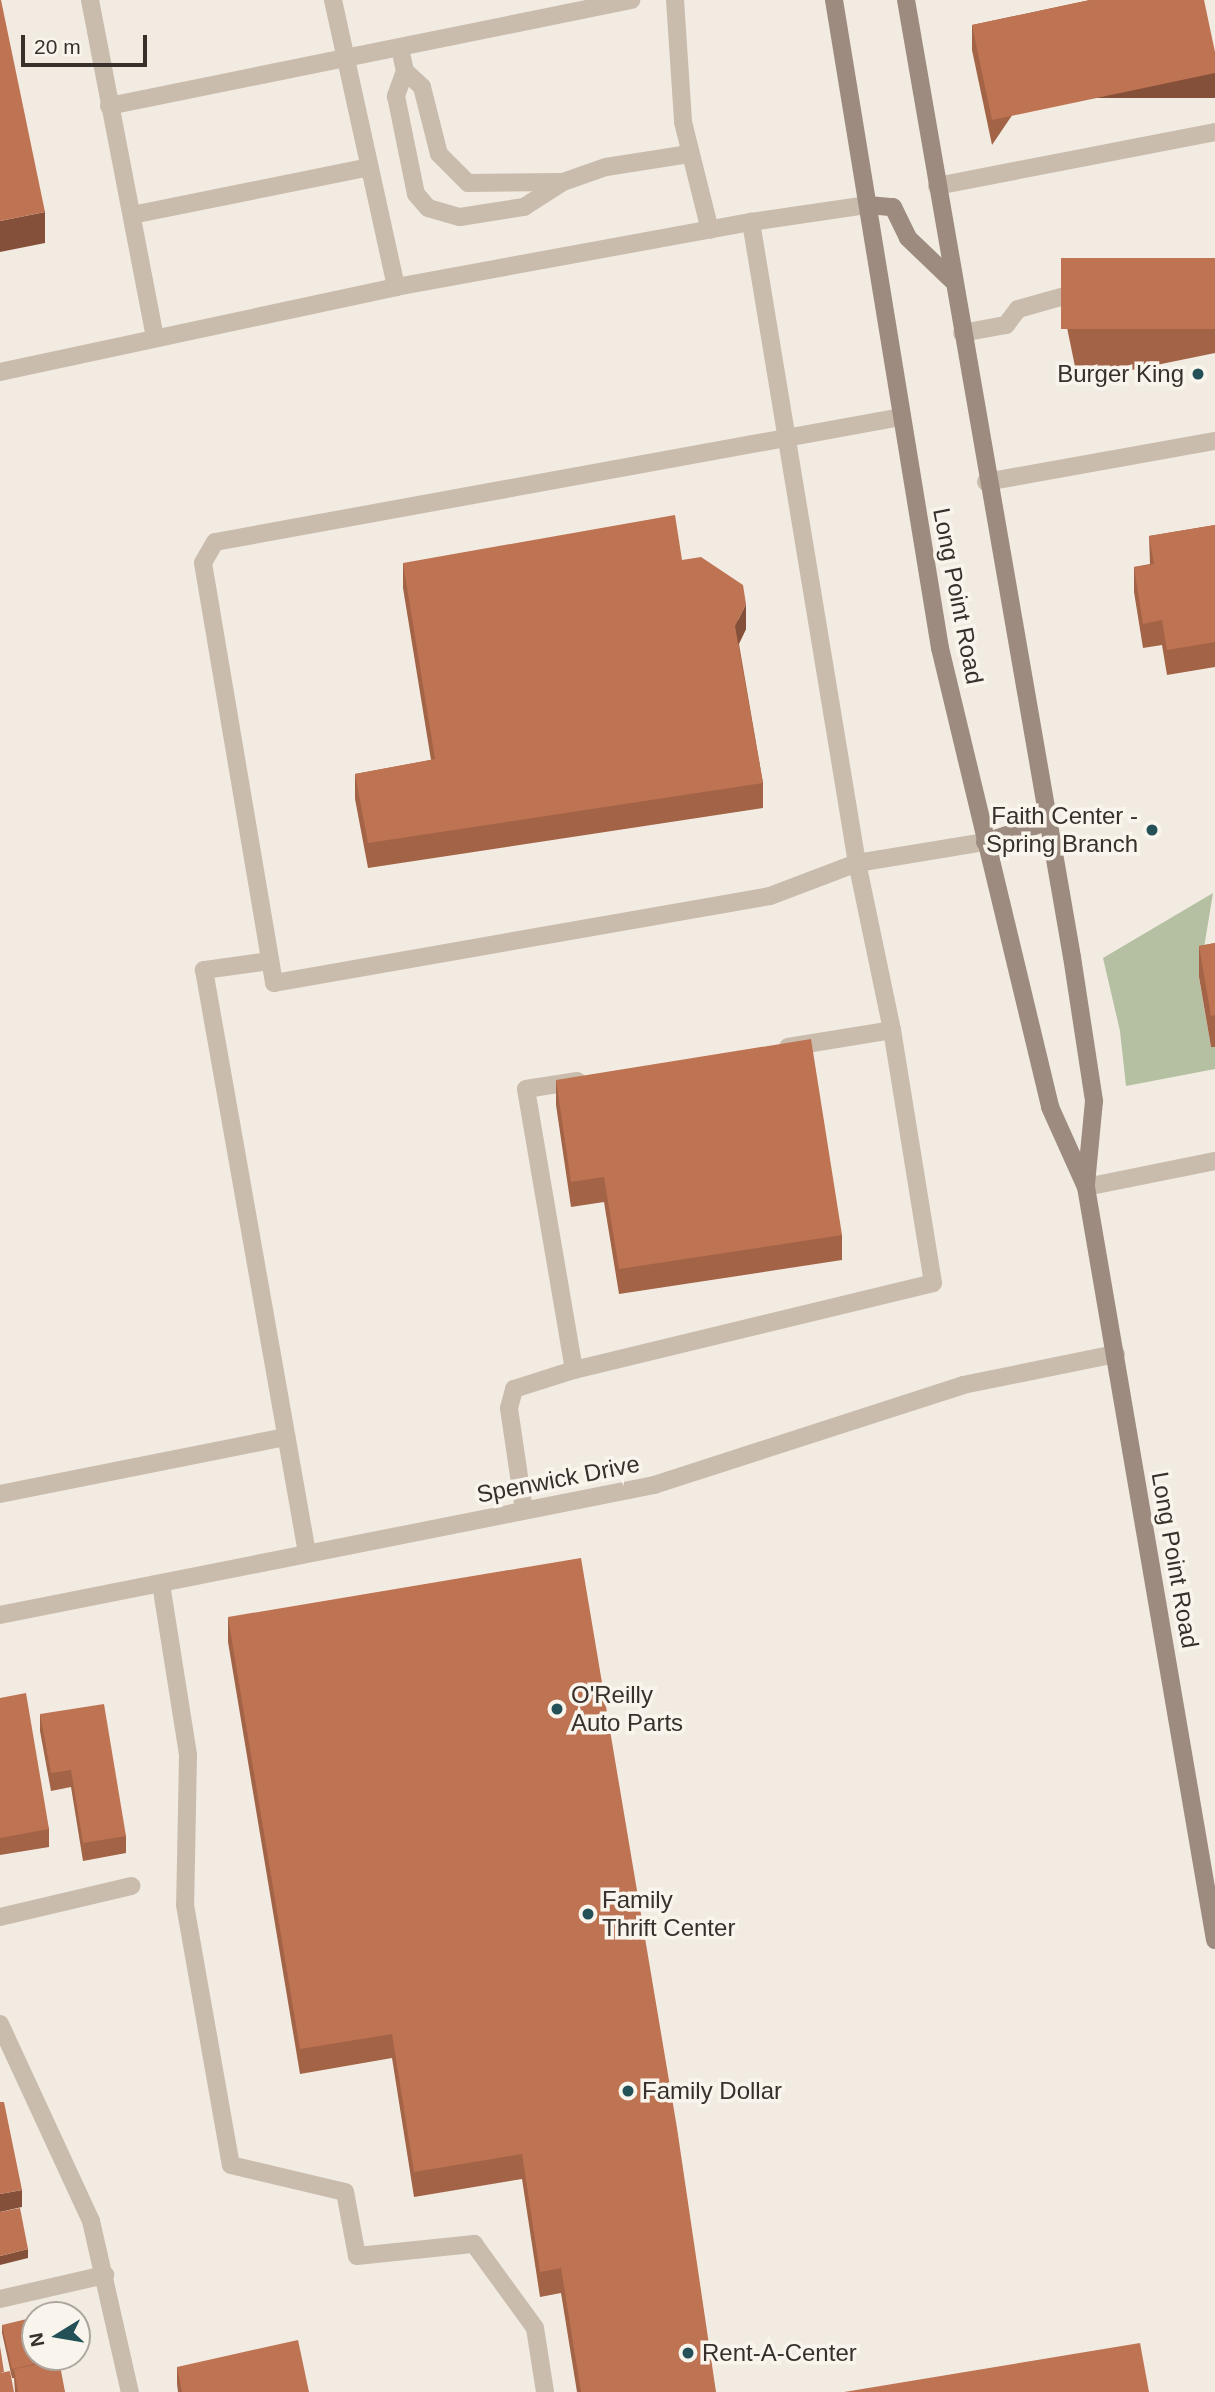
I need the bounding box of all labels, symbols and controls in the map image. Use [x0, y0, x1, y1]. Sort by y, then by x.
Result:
scale bar [24, 21, 150, 65]
text: 20 m [34, 35, 81, 58]
place label: Burger King [1057, 360, 1184, 388]
marker: Burger King [1190, 366, 1206, 382]
street label: Long Point Road [927, 505, 989, 687]
place label: Faith Center - Spring Branch [986, 802, 1138, 858]
marker: Faith Center - Spring Branch [1144, 822, 1160, 838]
street label: Spenwick Drive [474, 1449, 642, 1509]
street label: Long Point Road [1145, 1469, 1205, 1651]
place label: O'Reilly Auto Parts [571, 1681, 683, 1737]
marker: O'Reilly Auto Parts [549, 1701, 565, 1717]
place label: Family Thrift Center [602, 1886, 735, 1942]
marker: Family Thrift Center [580, 1906, 596, 1922]
place label: Family Dollar [642, 2077, 782, 2105]
marker: Family Dollar [620, 2083, 636, 2099]
north arrow [21, 2301, 91, 2371]
text: N [25, 2331, 48, 2348]
place label: Rent-A-Center [702, 2339, 857, 2367]
marker: Rent-A-Center [680, 2345, 696, 2361]

